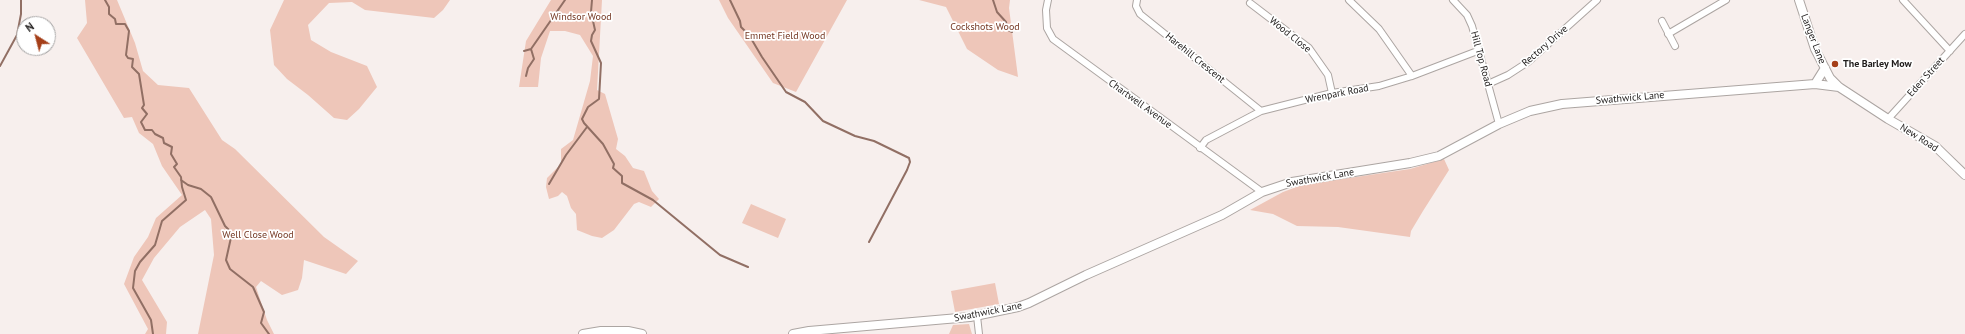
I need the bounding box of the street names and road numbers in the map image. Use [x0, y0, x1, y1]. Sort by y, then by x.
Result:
street label: Langer Lane [1798, 12, 1828, 66]
street label: Wood Close [1267, 15, 1313, 55]
street label: Rectory Drive [1520, 23, 1570, 69]
street label: Harehill Crescent [1163, 30, 1227, 86]
street label: Hill Top Road [1468, 30, 1494, 88]
street label: Eden Street [1905, 55, 1947, 99]
street label: Chartwell Avenue [1106, 77, 1174, 131]
street label: Wrenpark Road [1304, 82, 1370, 106]
street label: Swathwick Lane [1595, 89, 1665, 107]
street label: New Road [1898, 122, 1940, 154]
street label: Swathwick Lane [1285, 166, 1355, 190]
street label: Swathwick Lane [953, 300, 1023, 324]

